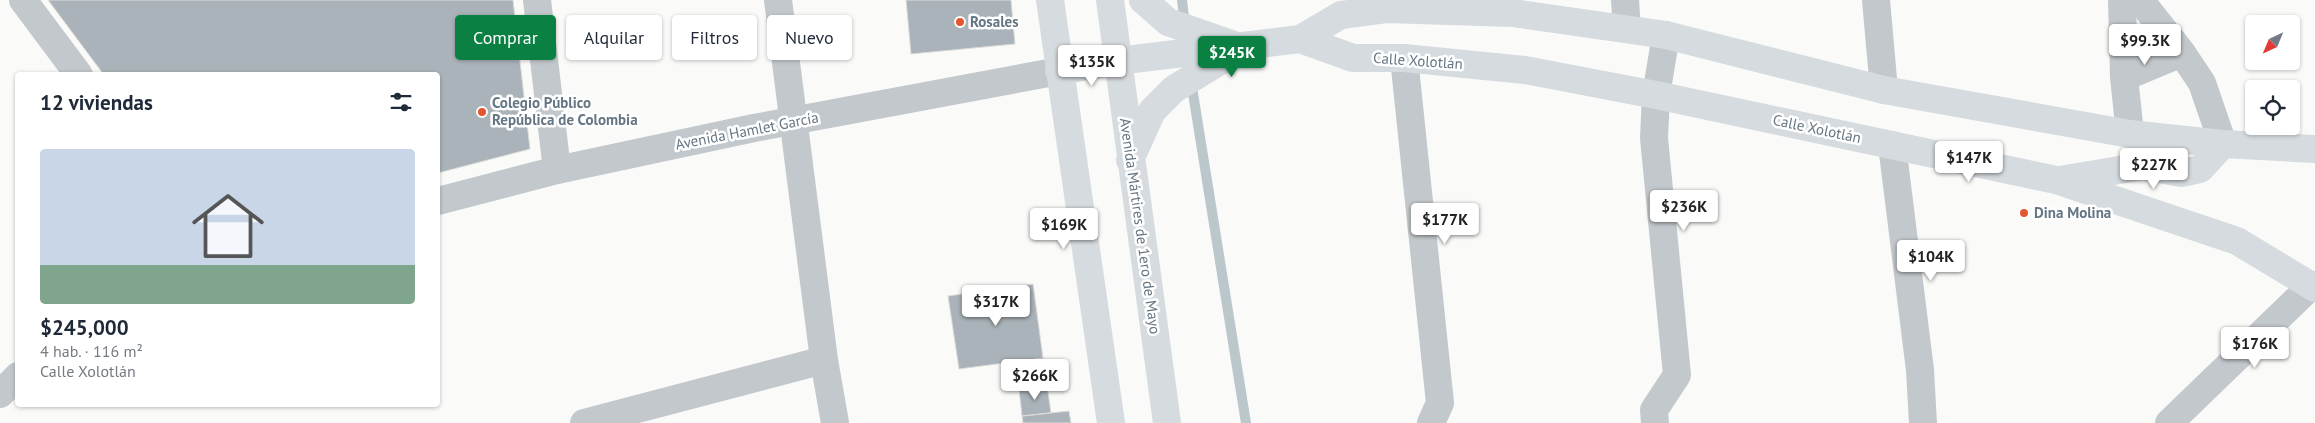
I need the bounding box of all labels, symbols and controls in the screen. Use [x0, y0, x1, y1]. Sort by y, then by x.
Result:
place label: Rosales [970, 12, 1019, 31]
chip: Comprar [455, 15, 556, 60]
chip: Alquilar [566, 15, 662, 60]
chip: Filtros [672, 15, 757, 60]
chip: Nuevo [767, 15, 852, 60]
north arrow [2245, 15, 2300, 70]
map controls [2245, 15, 2300, 135]
marker: Rosales [954, 16, 966, 28]
pin: $99.3K [2104, 23, 2186, 66]
text: $99.3K [2120, 30, 2170, 50]
pin: $245K [1197, 36, 1267, 78]
text: $245K [1209, 42, 1255, 62]
pin: $135K [1057, 44, 1127, 87]
street label: Calle Xolotlán [1373, 48, 1463, 73]
text: $135K [1069, 51, 1115, 71]
button: locate [2245, 80, 2300, 135]
icon: filters [387, 88, 415, 116]
text: 12 viviendas [40, 89, 153, 116]
place label: Colegio Público República de Colombia [492, 93, 638, 129]
marker: Colegio Público República de Colombia [476, 106, 488, 118]
street label: Avenida Hamlet García [674, 107, 820, 154]
street label: Calle Xolotlán [1771, 110, 1863, 147]
street label: Avenida Mártires de 1ero de Mayo [1116, 117, 1165, 335]
pin: $147K [1934, 140, 2004, 183]
text: $147K [1946, 147, 1992, 167]
pin: $227K [2119, 148, 2189, 190]
text: $227K [2131, 154, 2177, 174]
icon: home [183, 181, 273, 271]
pin: $236K [1649, 190, 1719, 232]
text: $236K [1661, 196, 1707, 216]
pin: $177K [1410, 202, 1480, 245]
place label: Dina Molina [2034, 203, 2111, 222]
marker: Dina Molina [2018, 207, 2030, 219]
pin: $169K [1029, 208, 1099, 250]
text: $177K [1422, 209, 1468, 229]
text: $169K [1041, 214, 1087, 234]
pin: $104K [1896, 240, 1966, 282]
text: $104K [1908, 246, 1954, 266]
pin: $317K [961, 284, 1031, 327]
text: $317K [973, 291, 1019, 311]
text: $245,000 [40, 314, 129, 341]
pin: $176K [2220, 326, 2290, 369]
text: $176K [2232, 333, 2278, 353]
text: 4 hab. · 116 m² [40, 341, 143, 361]
pin: $266K [1000, 358, 1070, 401]
text: Calle Xolotlán [40, 361, 136, 381]
text: $266K [1012, 365, 1058, 385]

